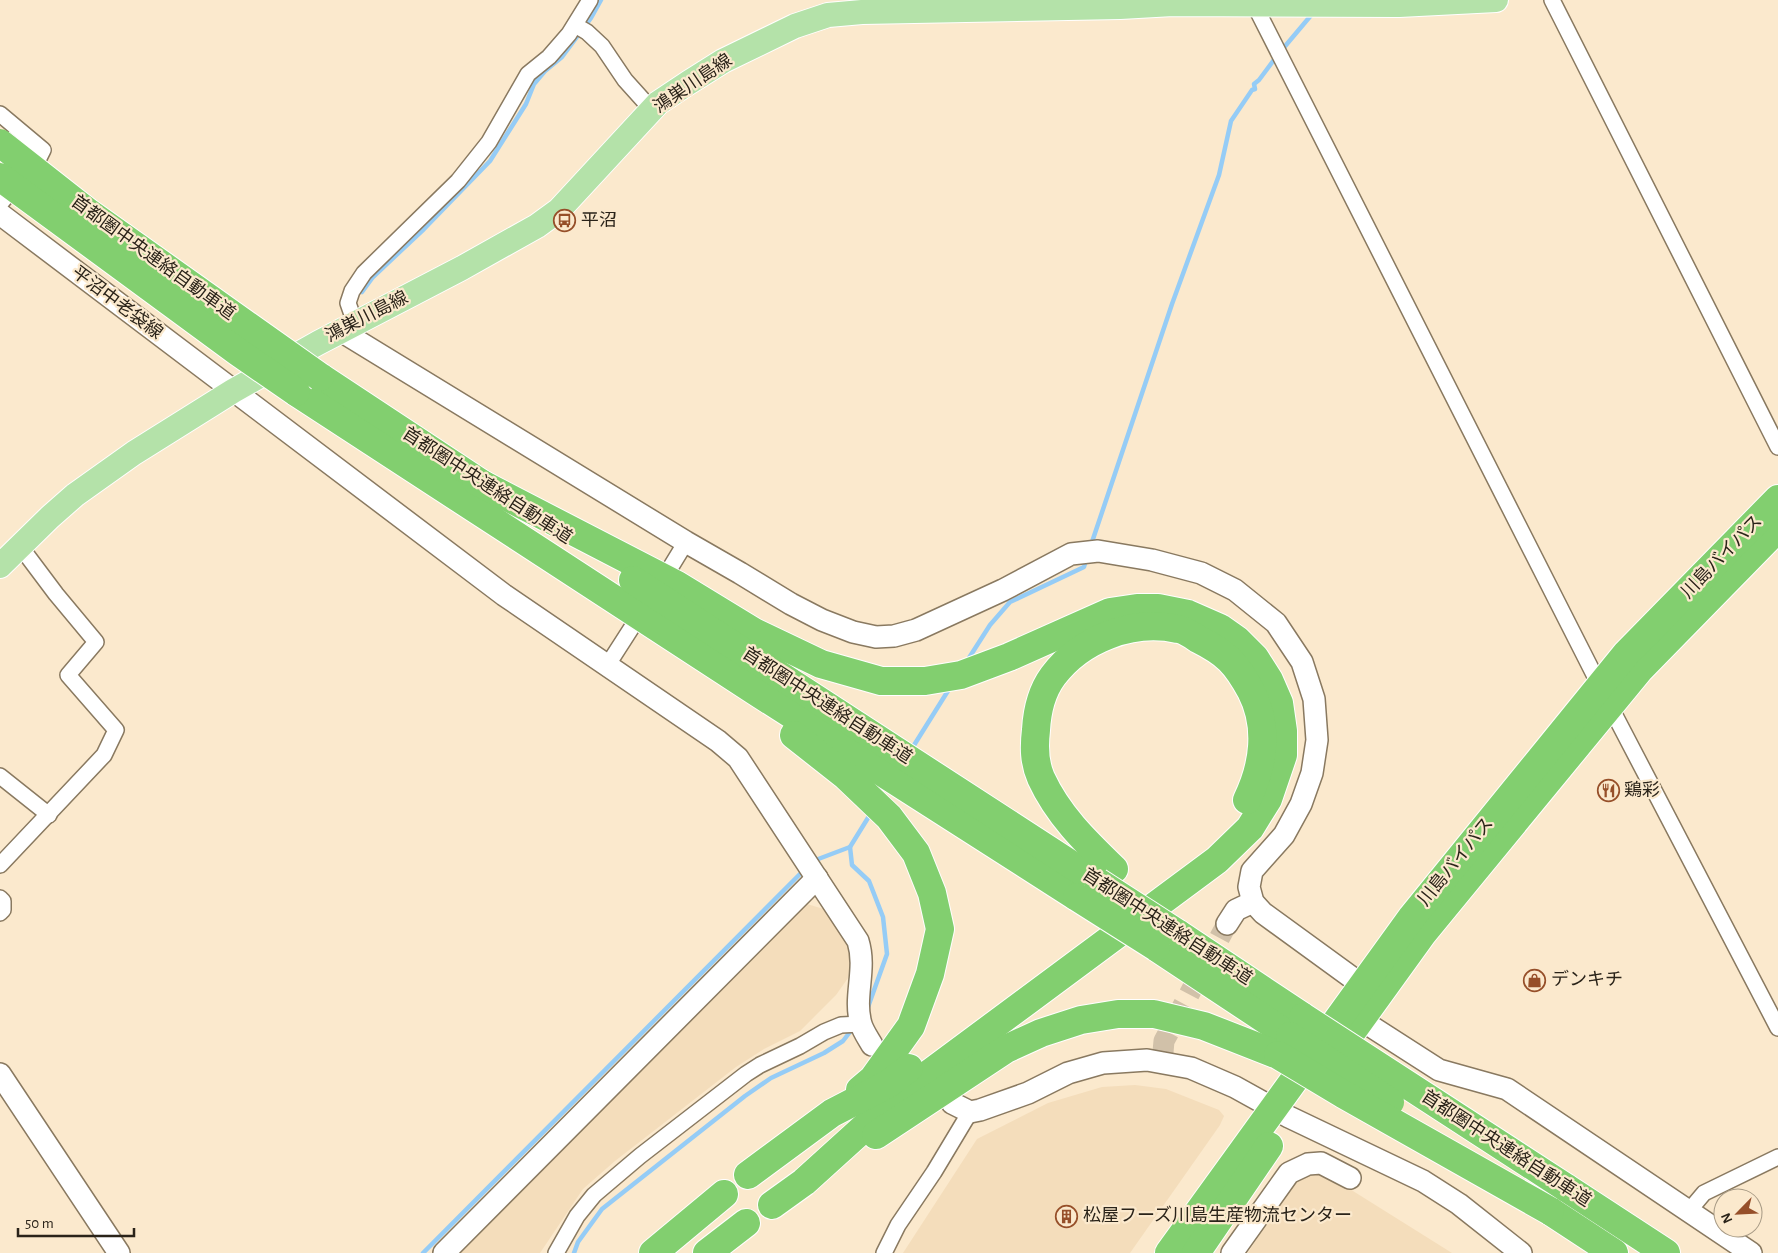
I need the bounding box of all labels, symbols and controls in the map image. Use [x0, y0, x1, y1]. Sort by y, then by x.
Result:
street label: 鴻巣川島線 [650, 50, 735, 117]
street label: 首都圏中央連絡自動車道 [68, 191, 240, 323]
bus stop icon: 平沼 [553, 209, 577, 233]
place label: 平沼 [581, 211, 617, 230]
street label: 平沼中老袋線 [68, 262, 167, 343]
street label: 鴻巣川島線 [322, 287, 411, 345]
street label: 首都圏中央連絡自動車道 [399, 423, 576, 547]
street label: 川島バイパス [1677, 511, 1766, 602]
street label: 首都圏中央連絡自動車道 [739, 643, 916, 767]
restaurant icon: 鶏彩 [1596, 779, 1620, 803]
place label: 鶏彩 [1624, 780, 1660, 800]
street label: 川島バイパス [1414, 813, 1497, 909]
street label: 首都圏中央連絡自動車道 [1079, 864, 1256, 988]
shop icon: デンキチ [1523, 968, 1547, 992]
place label: デンキチ [1551, 969, 1623, 989]
street label: 首都圏中央連絡自動車道 [1418, 1086, 1595, 1210]
north arrow [1713, 1188, 1763, 1238]
building icon: 松屋フーズ川島生産物流センター [1055, 1204, 1079, 1228]
place label: 松屋フーズ川島生産物流センター [1083, 1205, 1352, 1225]
scale bar [18, 1206, 134, 1238]
text: N [1719, 1211, 1735, 1225]
text: 50 m [25, 1216, 54, 1231]

